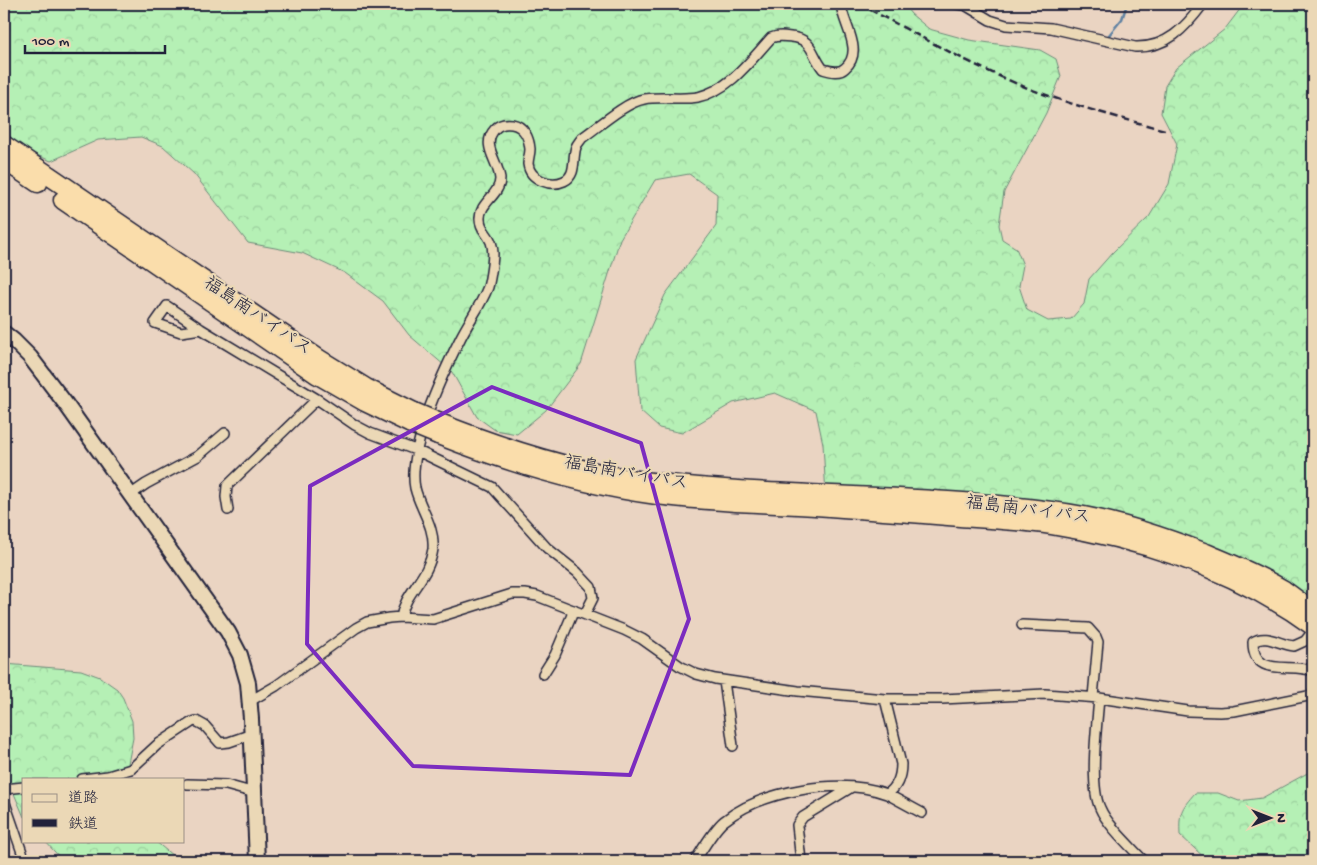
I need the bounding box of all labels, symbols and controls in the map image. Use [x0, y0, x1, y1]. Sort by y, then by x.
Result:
scale bar [25, 22, 165, 54]
text: 100 m [31, 33, 70, 51]
street label: 福島南バイパス [199, 272, 316, 361]
street label: 福島南バイパス [562, 452, 690, 495]
street label: 福島南バイパス [964, 492, 1092, 529]
legend [22, 778, 185, 842]
text: 道路 [68, 790, 98, 808]
north arrow [1244, 792, 1294, 842]
text: N [1272, 813, 1289, 823]
text: 鉄道 [68, 816, 98, 834]

